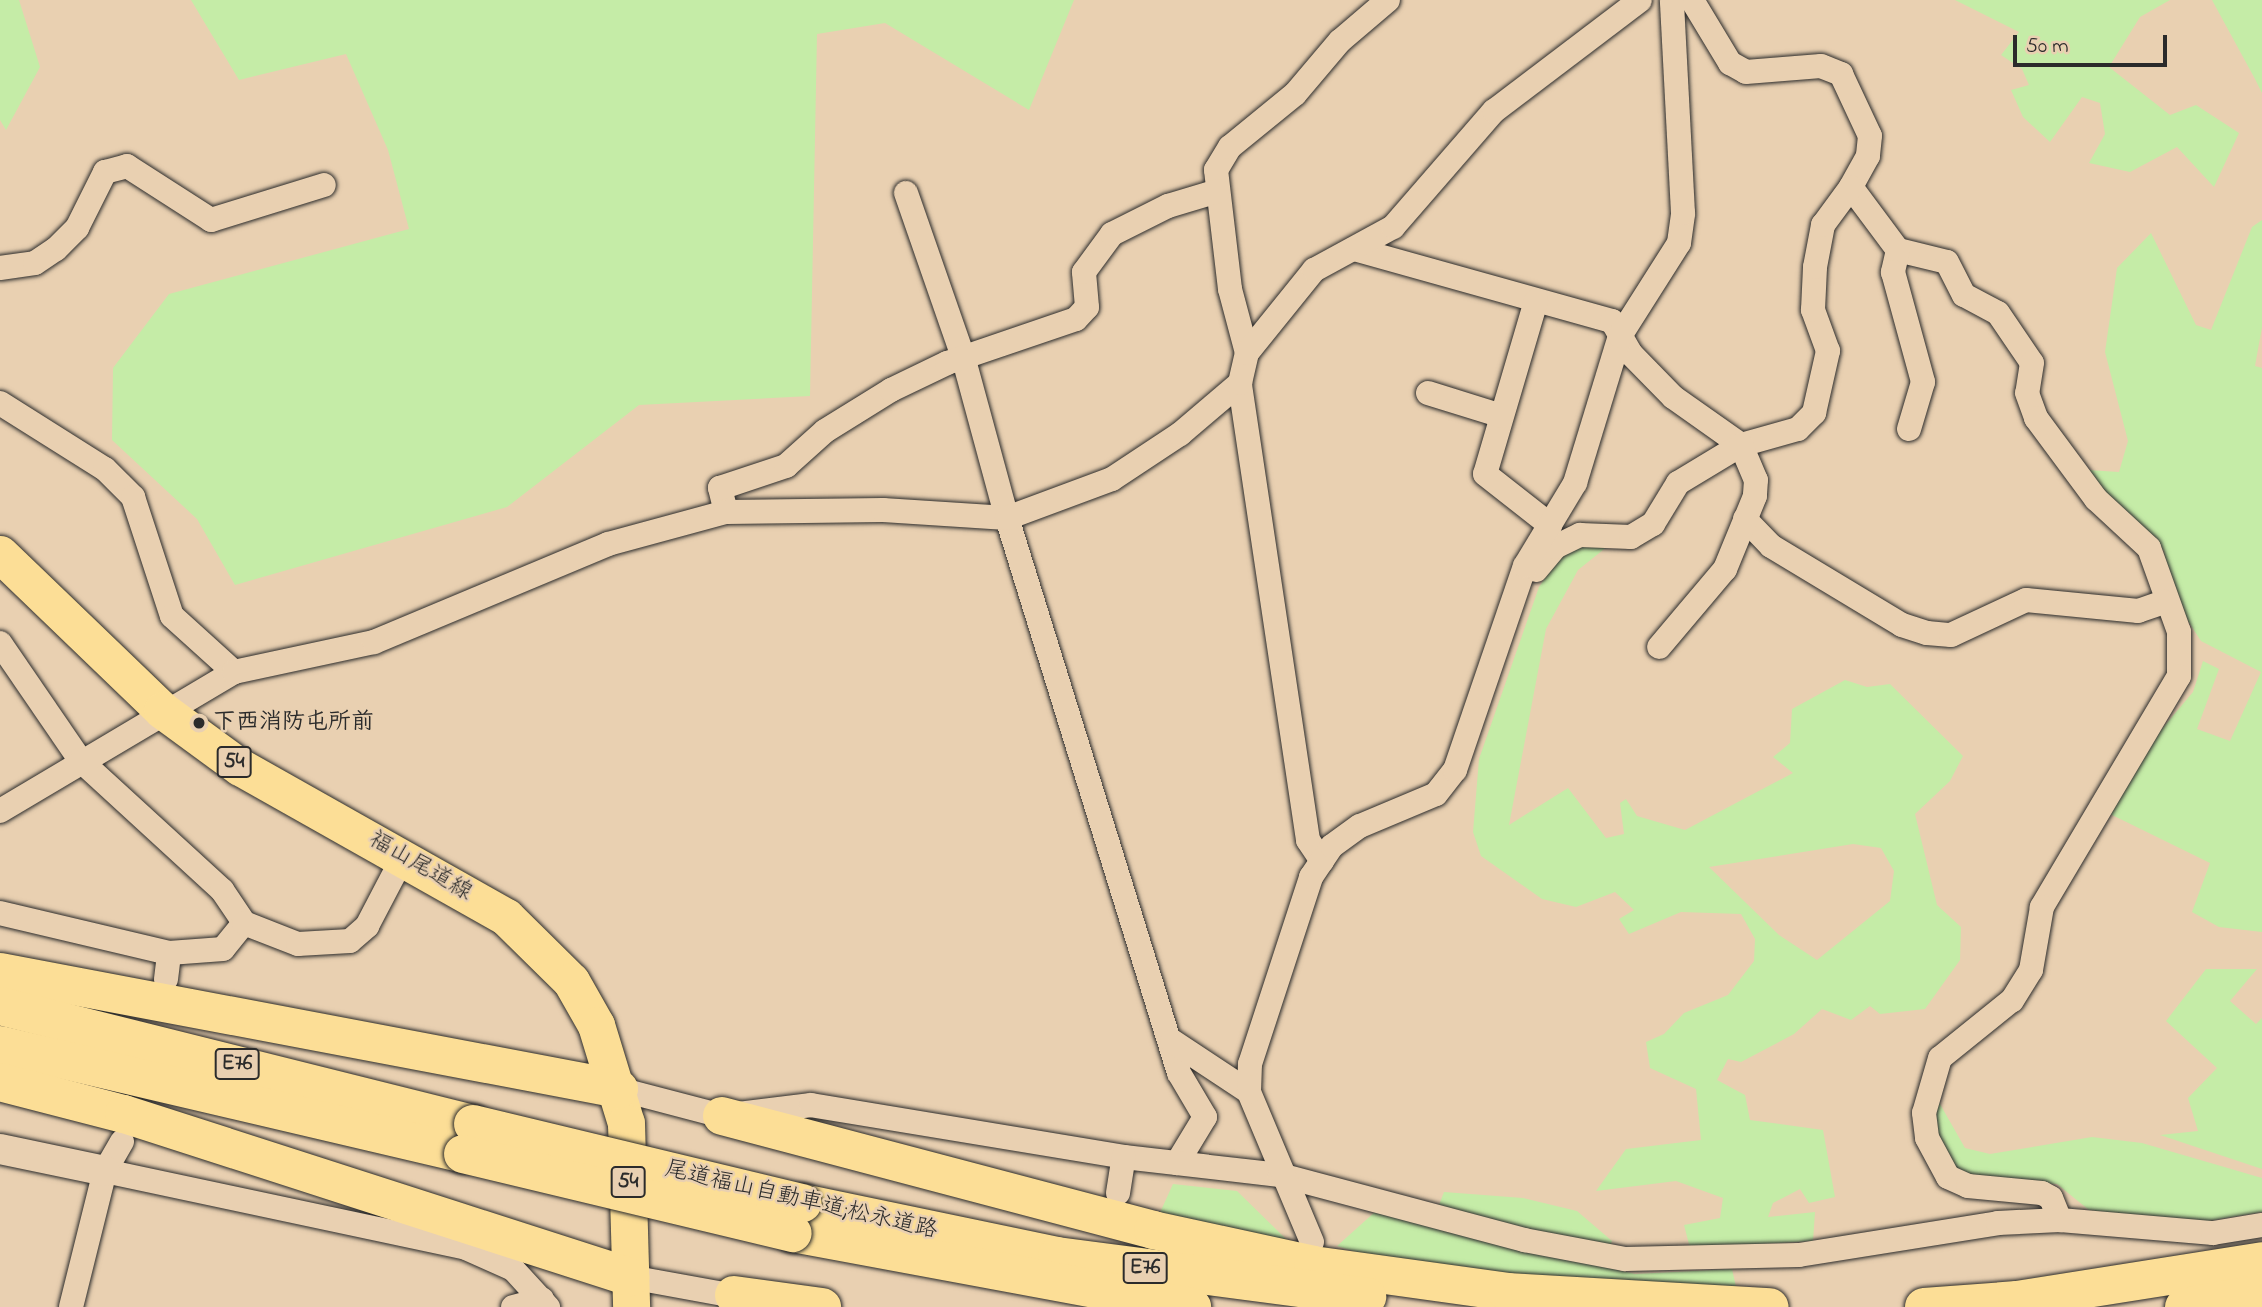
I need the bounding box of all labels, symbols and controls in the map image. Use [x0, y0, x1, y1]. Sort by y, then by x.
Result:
scale bar [2017, 21, 2171, 65]
text: 50 m [2026, 32, 2069, 62]
place label: 下西消防屯所前 [213, 709, 374, 737]
marker: 下西消防屯所前 [191, 715, 207, 731]
road number: 54 [216, 744, 252, 780]
street label: 福山尾道線 [363, 826, 477, 908]
road number: E76 [214, 1046, 260, 1082]
street label: 尾道福山自動車道;松永道路 [662, 1156, 940, 1246]
road number: 54 [610, 1164, 646, 1200]
road number: E76 [1122, 1250, 1168, 1286]

